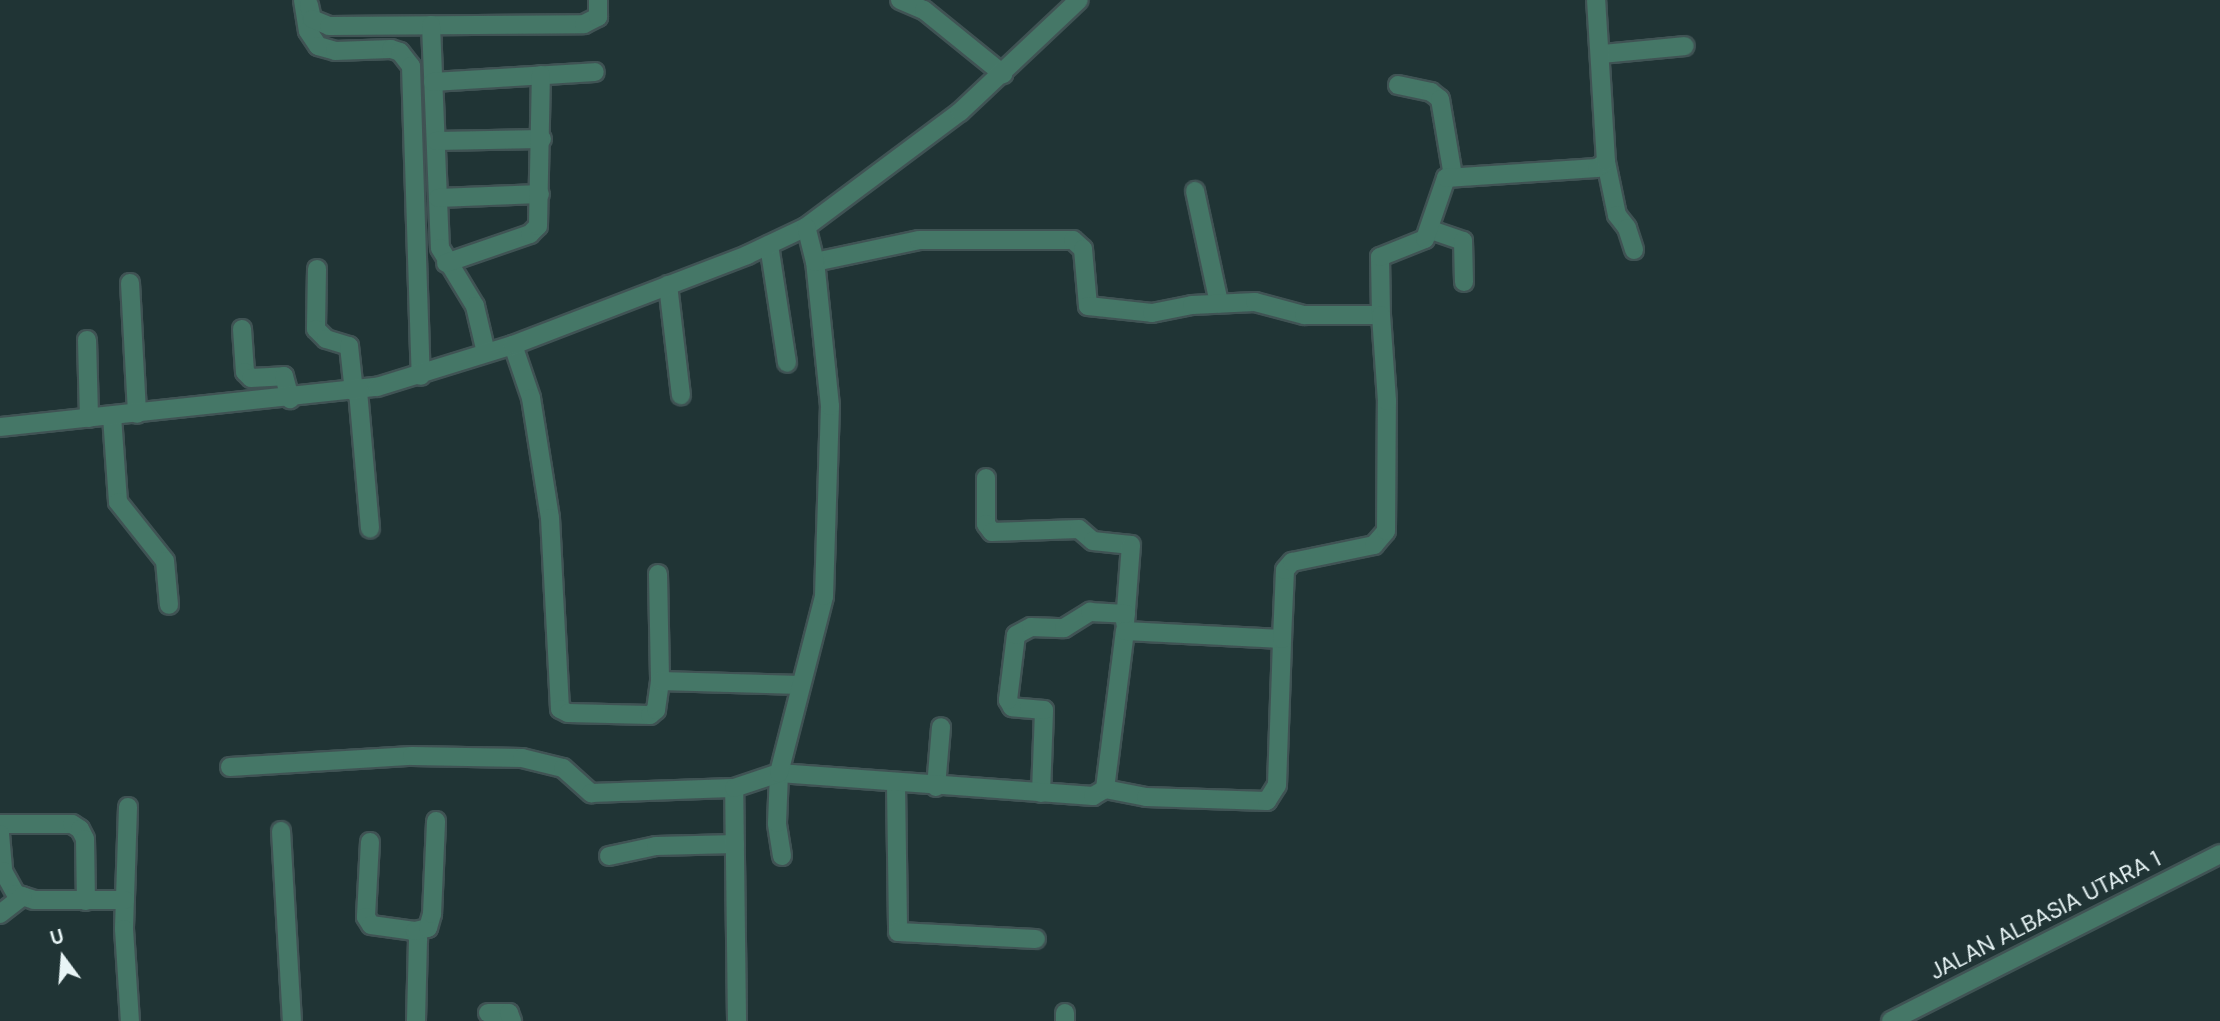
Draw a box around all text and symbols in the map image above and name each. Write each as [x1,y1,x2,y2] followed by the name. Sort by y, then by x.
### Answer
[1925,845,2165,985] street label: JALAN ALBASIA UTARA 1
[28,923,98,993] north arrow
[47,924,67,951] text: U

